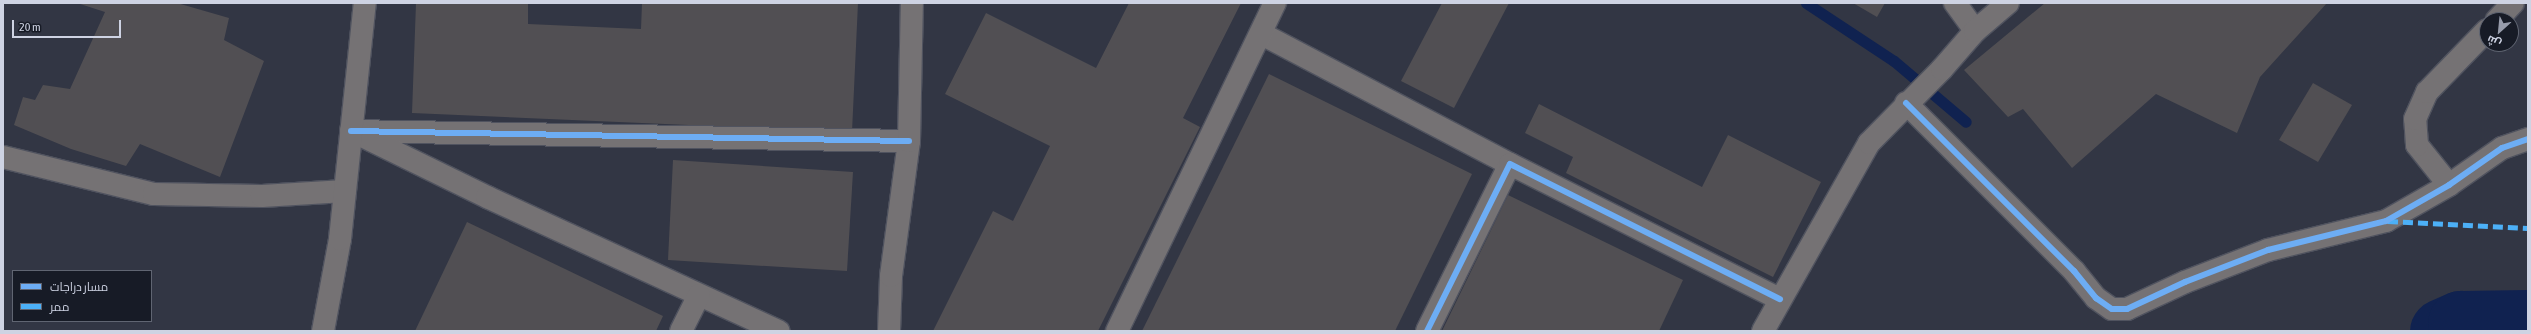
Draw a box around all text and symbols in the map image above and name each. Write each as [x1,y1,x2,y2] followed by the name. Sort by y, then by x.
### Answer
[14,12,123,38] scale bar
[2479,12,2519,52] north arrow
[19,20,41,34] text: 20 m
[2485,33,2503,50] text: ش
[12,270,152,322] legend
[50,280,108,294] text: مسار دراجات
[50,300,69,314] text: ممر

